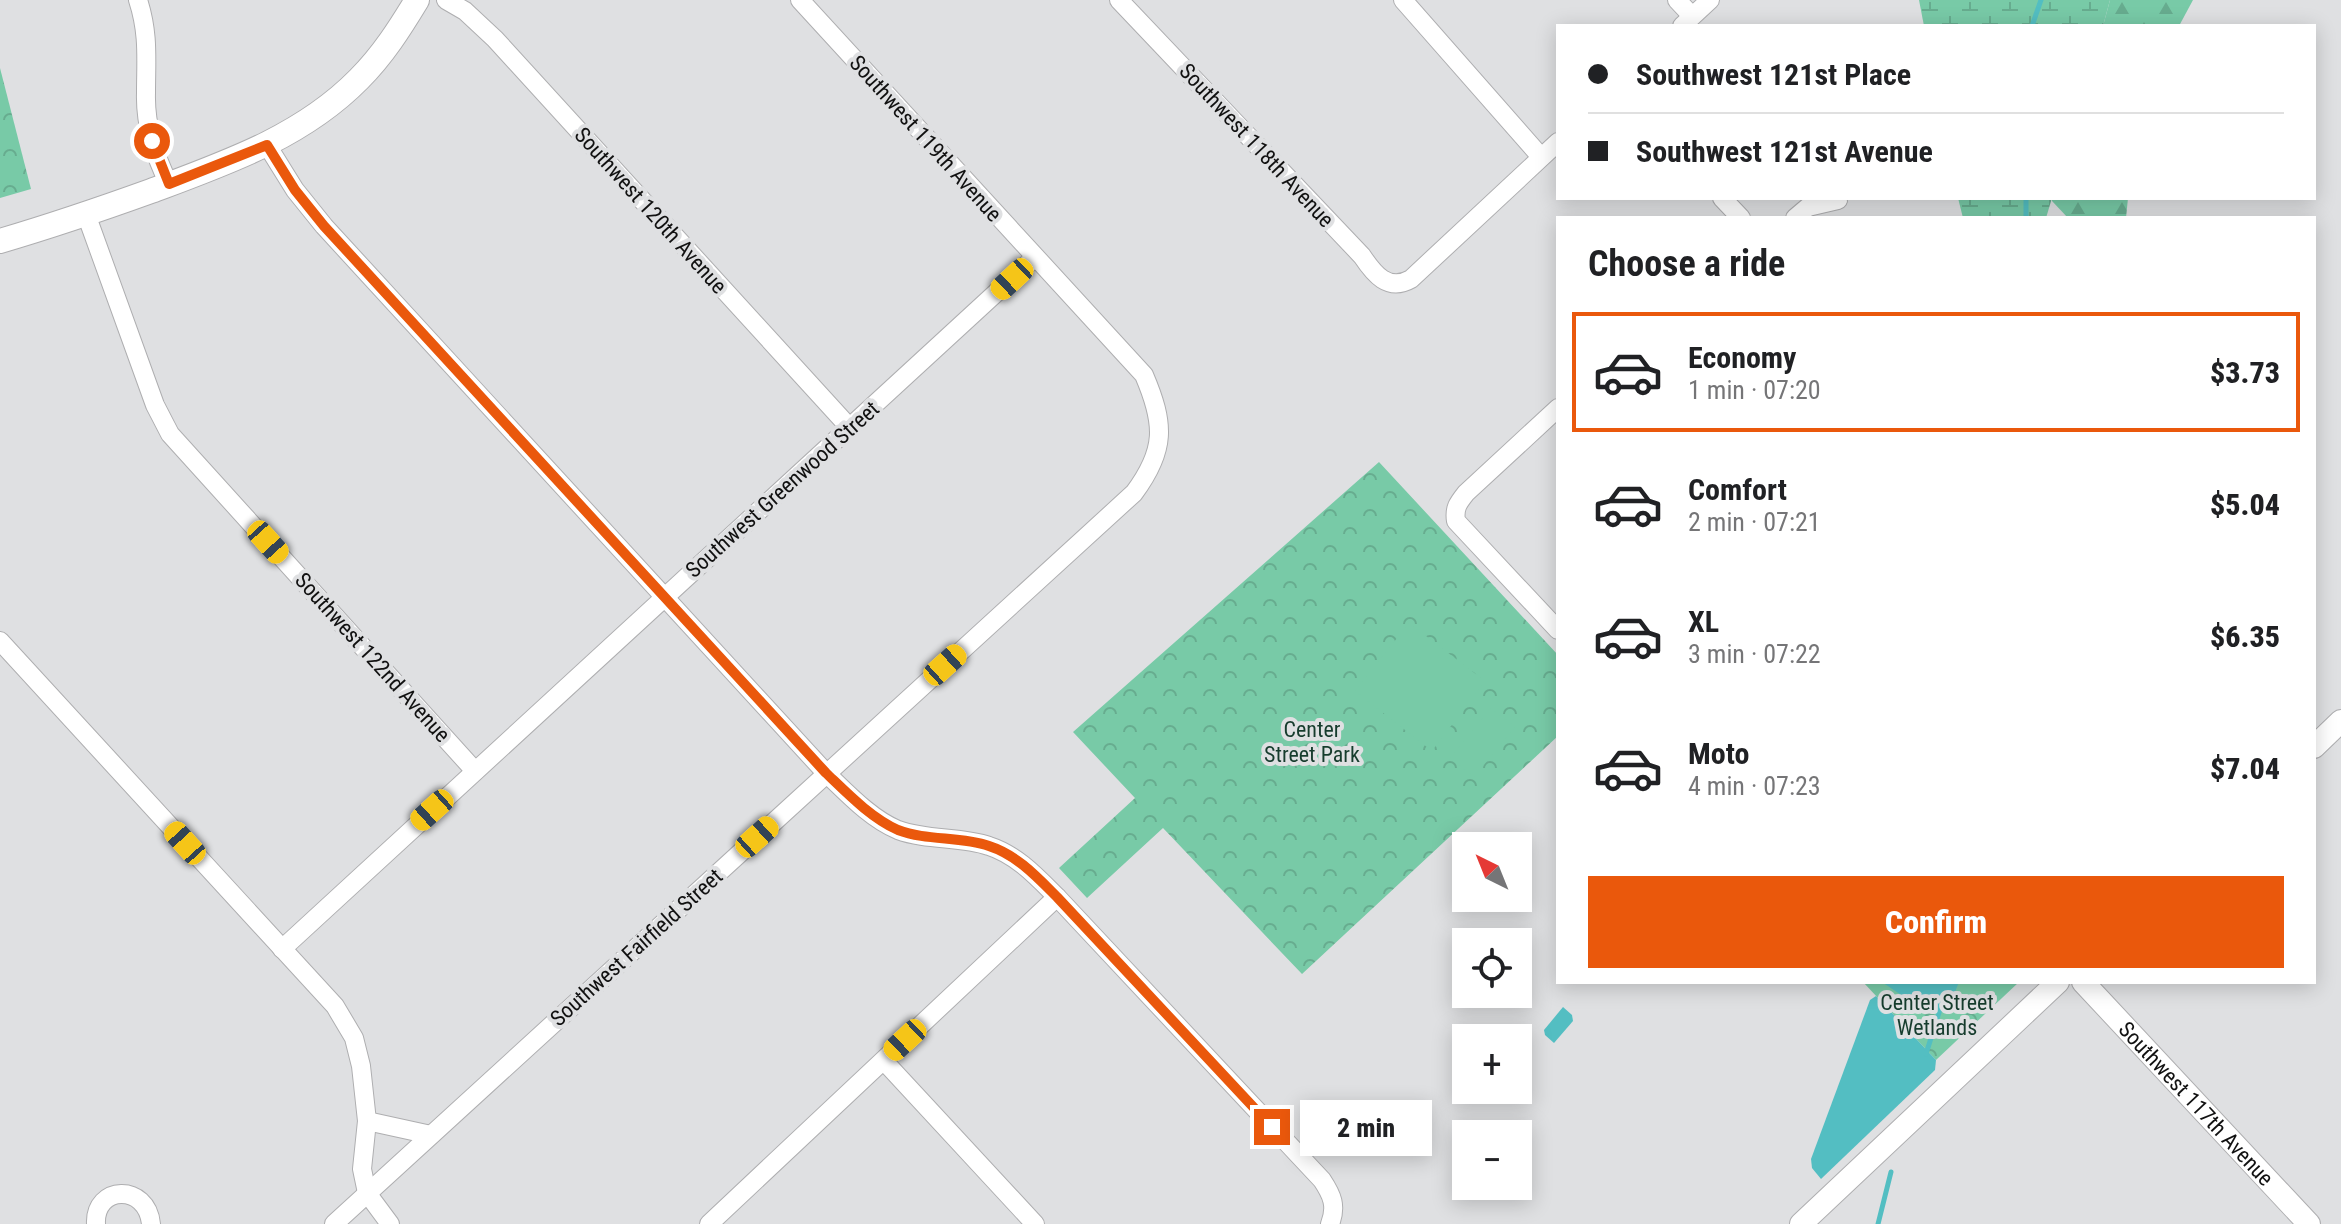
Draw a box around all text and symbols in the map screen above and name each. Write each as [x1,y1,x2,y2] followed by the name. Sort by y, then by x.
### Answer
[845,50,1007,226] street label: Southwest 119th Avenue
[1636,57,1911,92] text: Southwest 121st Place
[1174,58,1339,232] street label: Southwest 118th Avenue
[570,122,732,298] street label: Southwest 120th Avenue
[134,123,170,159] route start
[1636,134,1933,169] text: Southwest 121st Avenue
[1588,243,1785,285] text: Choose a ride
[986,254,1038,304] car
[1592,336,1664,408] icon: car
[1688,340,1796,375] text: Economy
[2210,355,2280,390] text: $3.73
[1688,375,1821,405] text: 1 min · 07:20
[681,396,884,583] street label: Southwest Greenwood Street
[1592,468,1664,540] icon: car
[1688,472,1787,507] text: Comfort
[2210,487,2280,522] text: $5.04
[1688,507,1821,537] text: 2 min · 07:21
[243,516,293,568] car
[290,568,455,747] street label: Southwest 122nd Avenue
[1592,600,1664,672] icon: car
[1688,604,1719,639] text: XL
[2210,619,2280,654] text: $6.35
[1688,639,1821,669] text: 3 min · 07:22
[919,640,971,690] car
[1264,717,1360,767] park label: Center Street Park
[1592,732,1664,804] icon: car
[1688,736,1749,771] text: Moto
[2210,751,2280,786] text: $7.04
[1688,771,1821,801] text: 4 min · 07:23
[406,785,458,835] car
[731,812,783,862] car
[160,817,210,869] car
[1452,832,1532,912] north arrow
[1452,832,1532,1200] map controls
[545,864,727,1031] street label: Southwest Fairfield Street
[1588,876,2284,968] button: Confirm
[1452,928,1532,1008] button: locate
[1880,990,1994,1040] park label: Center Street Wetlands
[879,1015,931,1065] car
[2114,1017,2278,1191] street label: Southwest 117th Avenue
[1452,1024,1532,1104] button: +
[1300,1099,1432,1155] callout: 2 min
[1254,1109,1290,1145] route end
[1337,1113,1395,1143] text: 2 min
[1452,1120,1532,1200] button: −

